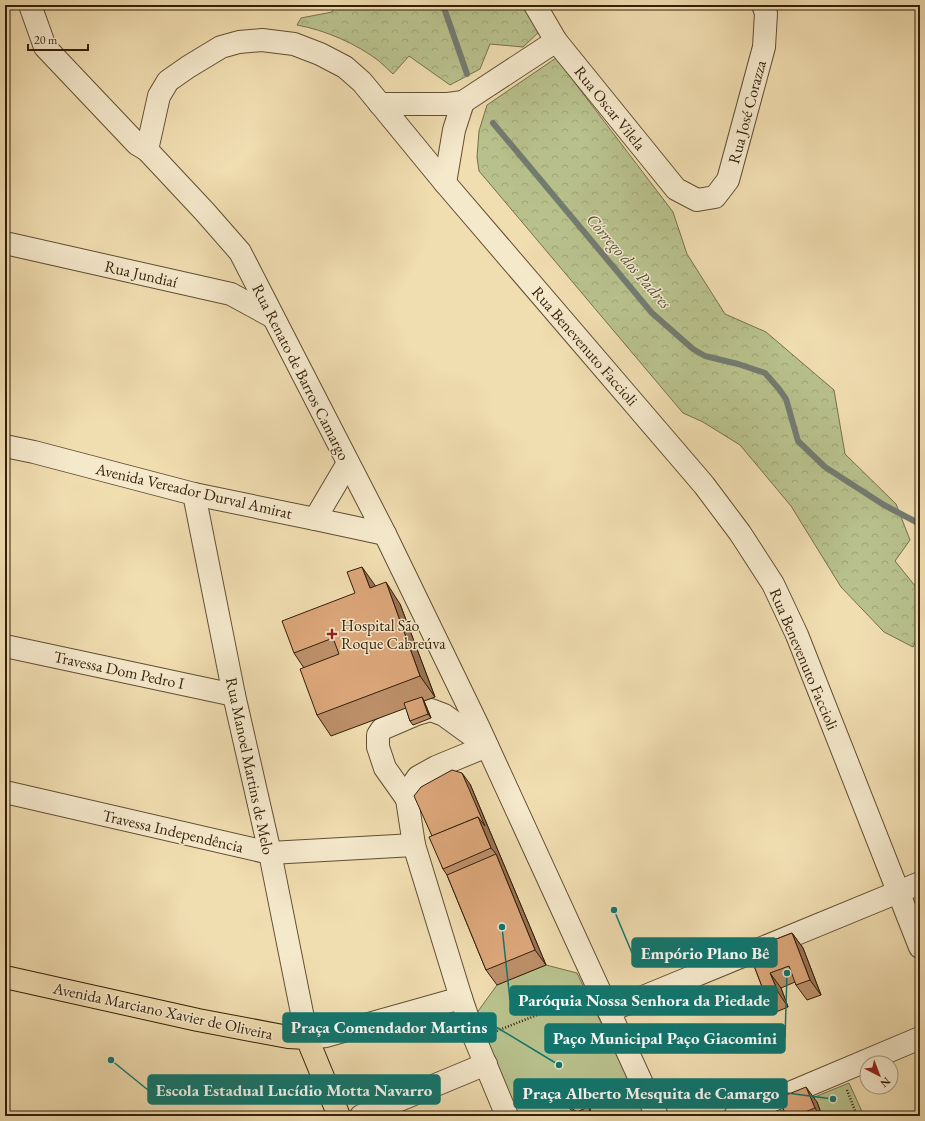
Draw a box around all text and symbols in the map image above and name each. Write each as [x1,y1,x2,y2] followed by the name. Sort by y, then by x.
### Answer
[28,26,88,52] scale bar
[34,32,58,48] text: 20 m
[723,57,771,166] street label: Rua José Corazza
[570,62,651,155] street label: Rua Oscar Vilela
[582,209,677,313] water label: Córrego dos Padres
[103,255,180,293] street label: Rua Jundiaí
[247,280,355,464] street label: Rua Renato de Barros Camargo
[527,282,643,410] street label: Rua Benevenuto Faccioli
[93,458,294,524] street label: Avenida Vereador Durval Amirat
[765,585,843,733] street label: Rua Benevenuto Faccioli
[341,615,446,654] place label: Hospital São Roque Cabreúva
[326,628,338,640] marker: Hospital São Roque Cabreúva
[52,646,187,694] street label: Travessa Dom Pedro I
[221,675,279,857] street label: Rua Manoel Martins de Melo
[100,805,246,858] street label: Travessa Independência
[632,938,777,967] callout: Empório Plano Bê
[641,942,769,964] text: Empório Plano Bê
[50,977,275,1045] street label: Avenida Marciano Xavier de Oliveira
[510,986,777,1015] callout: Paróquia Nossa Senhora da Piedade
[518,989,770,1011] text: Paróquia Nossa Senhora da Piedade
[283,1013,496,1042] callout: Praça Comendador Martins
[291,1016,487,1038] text: Praça Comendador Martins
[545,1024,785,1053] callout: Paço Municipal Paço Giacomini
[553,1027,777,1049] text: Paço Municipal Paço Giacomini
[859,1055,899,1095] north arrow
[878,1074,894,1091] text: N
[148,1075,440,1104] callout: Escola Estadual Lucídio Motta Navarro
[156,1079,433,1101] text: Escola Estadual Lucídio Motta Navarro
[514,1079,787,1108] callout: Praça Alberto Mesquita de Camargo
[523,1082,780,1104] text: Praça Alberto Mesquita de Camargo

